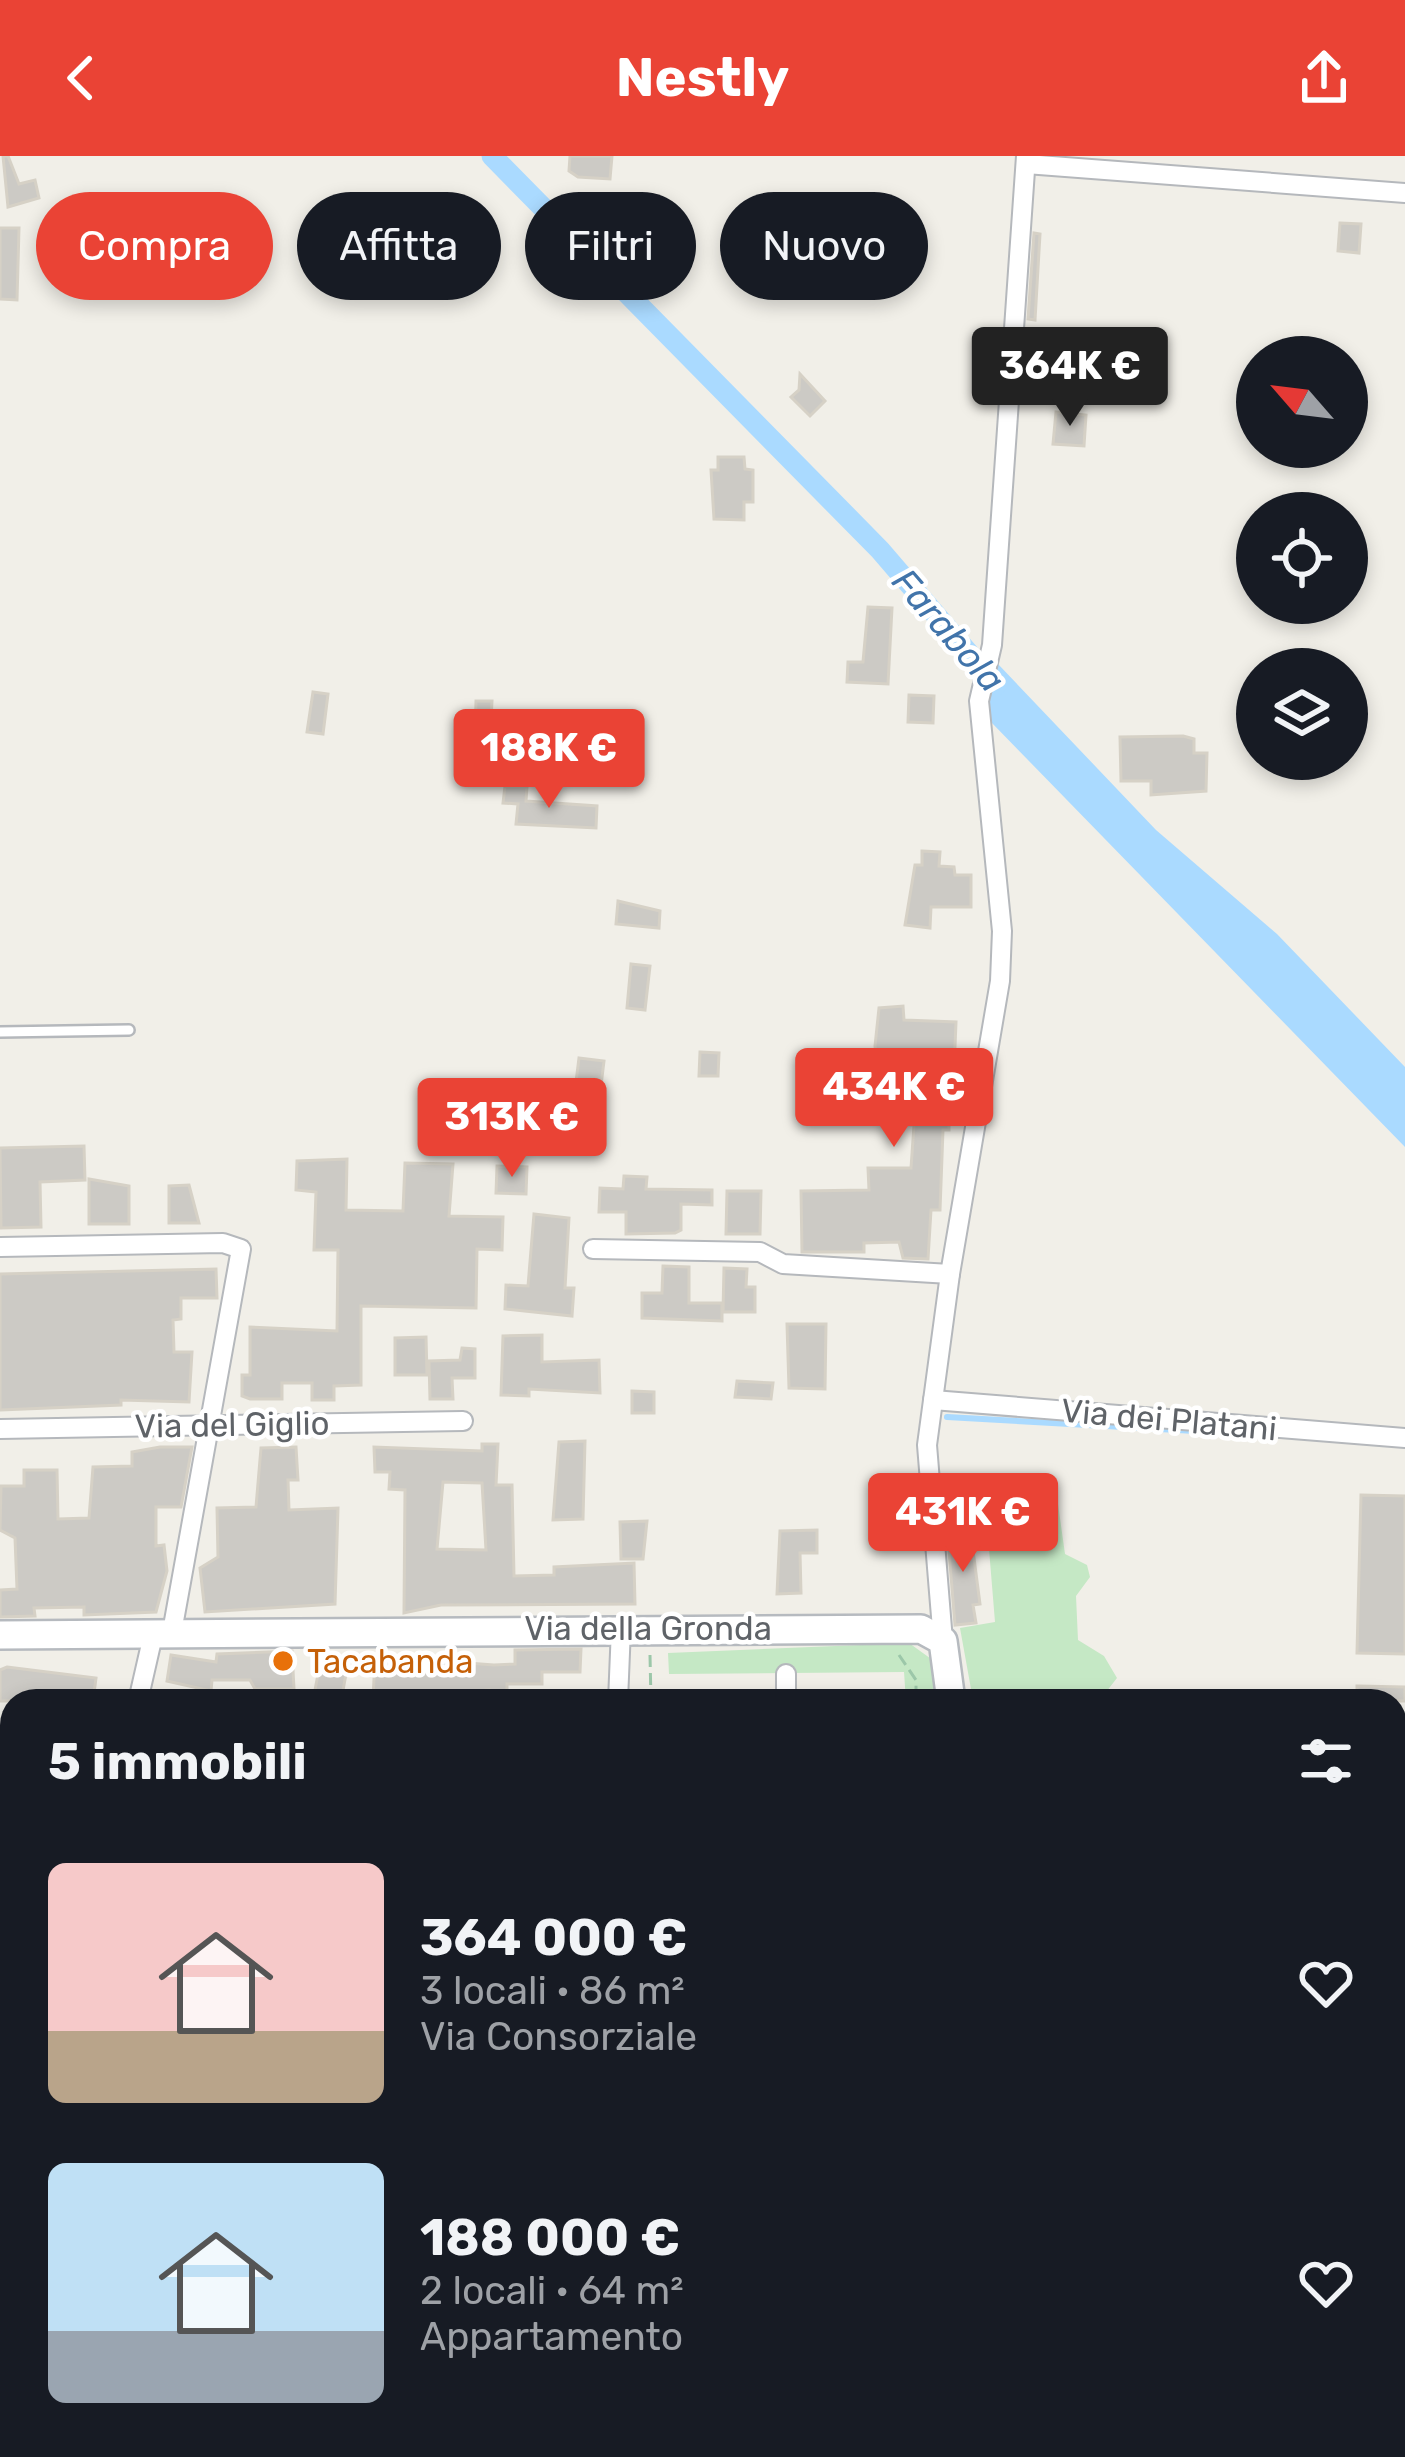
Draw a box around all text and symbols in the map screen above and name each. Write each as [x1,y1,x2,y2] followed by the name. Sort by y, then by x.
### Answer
[48,45,114,111] icon: back
[1291,45,1357,111] icon: share
[616,46,789,110] text: Nestly
[36,192,273,300] chip: Compra
[297,192,501,300] chip: Affitta
[525,192,696,300] chip: Filtri
[720,192,928,300] chip: Nuovo
[972,327,1168,429] pin: 364K €
[1236,336,1368,468] north arrow
[1236,336,1368,780] map controls
[999,343,1141,389] text: 364K €
[1236,492,1368,624] button: locate
[884,560,1014,701] water label: Farabola
[1236,648,1368,780] button: layers
[451,709,647,811] pin: 188K €
[481,725,617,771] text: 188K €
[796,1048,992,1150] pin: 434K €
[822,1064,966,1110] text: 434K €
[414,1078,610,1180] pin: 313K €
[445,1094,579,1140] text: 313K €
[1059,1391,1278,1448] street label: Via dei Platani
[134,1403,330,1446] street label: Via del Giglio
[865,1473,1061,1575] pin: 431K €
[895,1489,1031,1535] text: 431K €
[524,1609,772,1648] street label: Via della Gronda
[307,1642,473,1681] place label: Tacabanda
[270,1648,296,1674] marker: Tacabanda
[1293,1728,1359,1794] icon: filters
[48,1731,307,1792] text: 5 immobili
[420,1907,687,1968] text: 364 000 €
[144,1911,288,2055] icon: home
[1293,1950,1359,2016] icon: heart
[420,1968,685,2014] text: 3 locali · 86 m²
[420,2014,697,2060] text: Via Consorziale
[420,2207,680,2268] text: 188 000 €
[144,2211,288,2355] icon: home
[1293,2250,1359,2316] icon: heart
[420,2268,684,2314] text: 2 locali · 64 m²
[420,2314,683,2360] text: Appartamento

